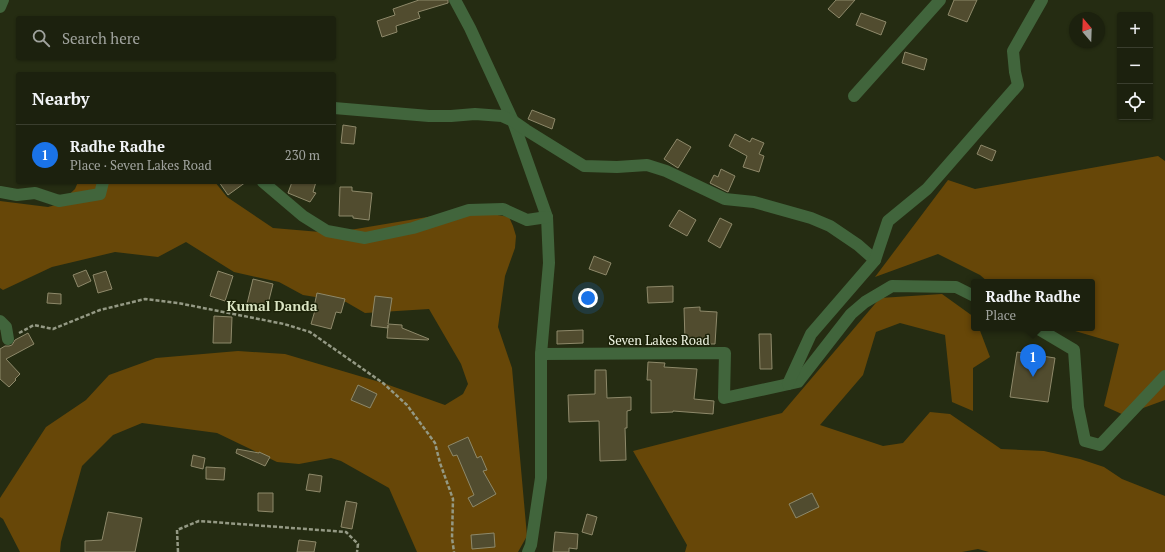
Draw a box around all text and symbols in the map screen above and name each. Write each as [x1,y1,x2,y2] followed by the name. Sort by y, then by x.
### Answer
[1069,12,1105,48] north arrow
[1117,12,1153,120] map controls
[1117,12,1153,48] button: +
[16,16,336,60] search box
[30,27,52,49] icon: search
[62,28,140,48] text: Search here
[1117,48,1153,84] button: −
[1117,84,1153,120] button: locate
[32,87,90,110] text: Nearby
[70,136,165,156] text: Radhe Radhe
[41,146,49,164] text: 1
[285,146,320,164] text: 230 m
[70,156,212,174] text: Place · Seven Lakes Road
[971,279,1095,331] popup
[986,286,1080,306] text: Radhe Radhe
[578,288,598,308] your location
[226,296,318,315] district label: Kumal Danda
[986,306,1016,324] text: Place
[608,331,710,349] street label: Seven Lakes Road
[1020,344,1046,377] pin: 1

